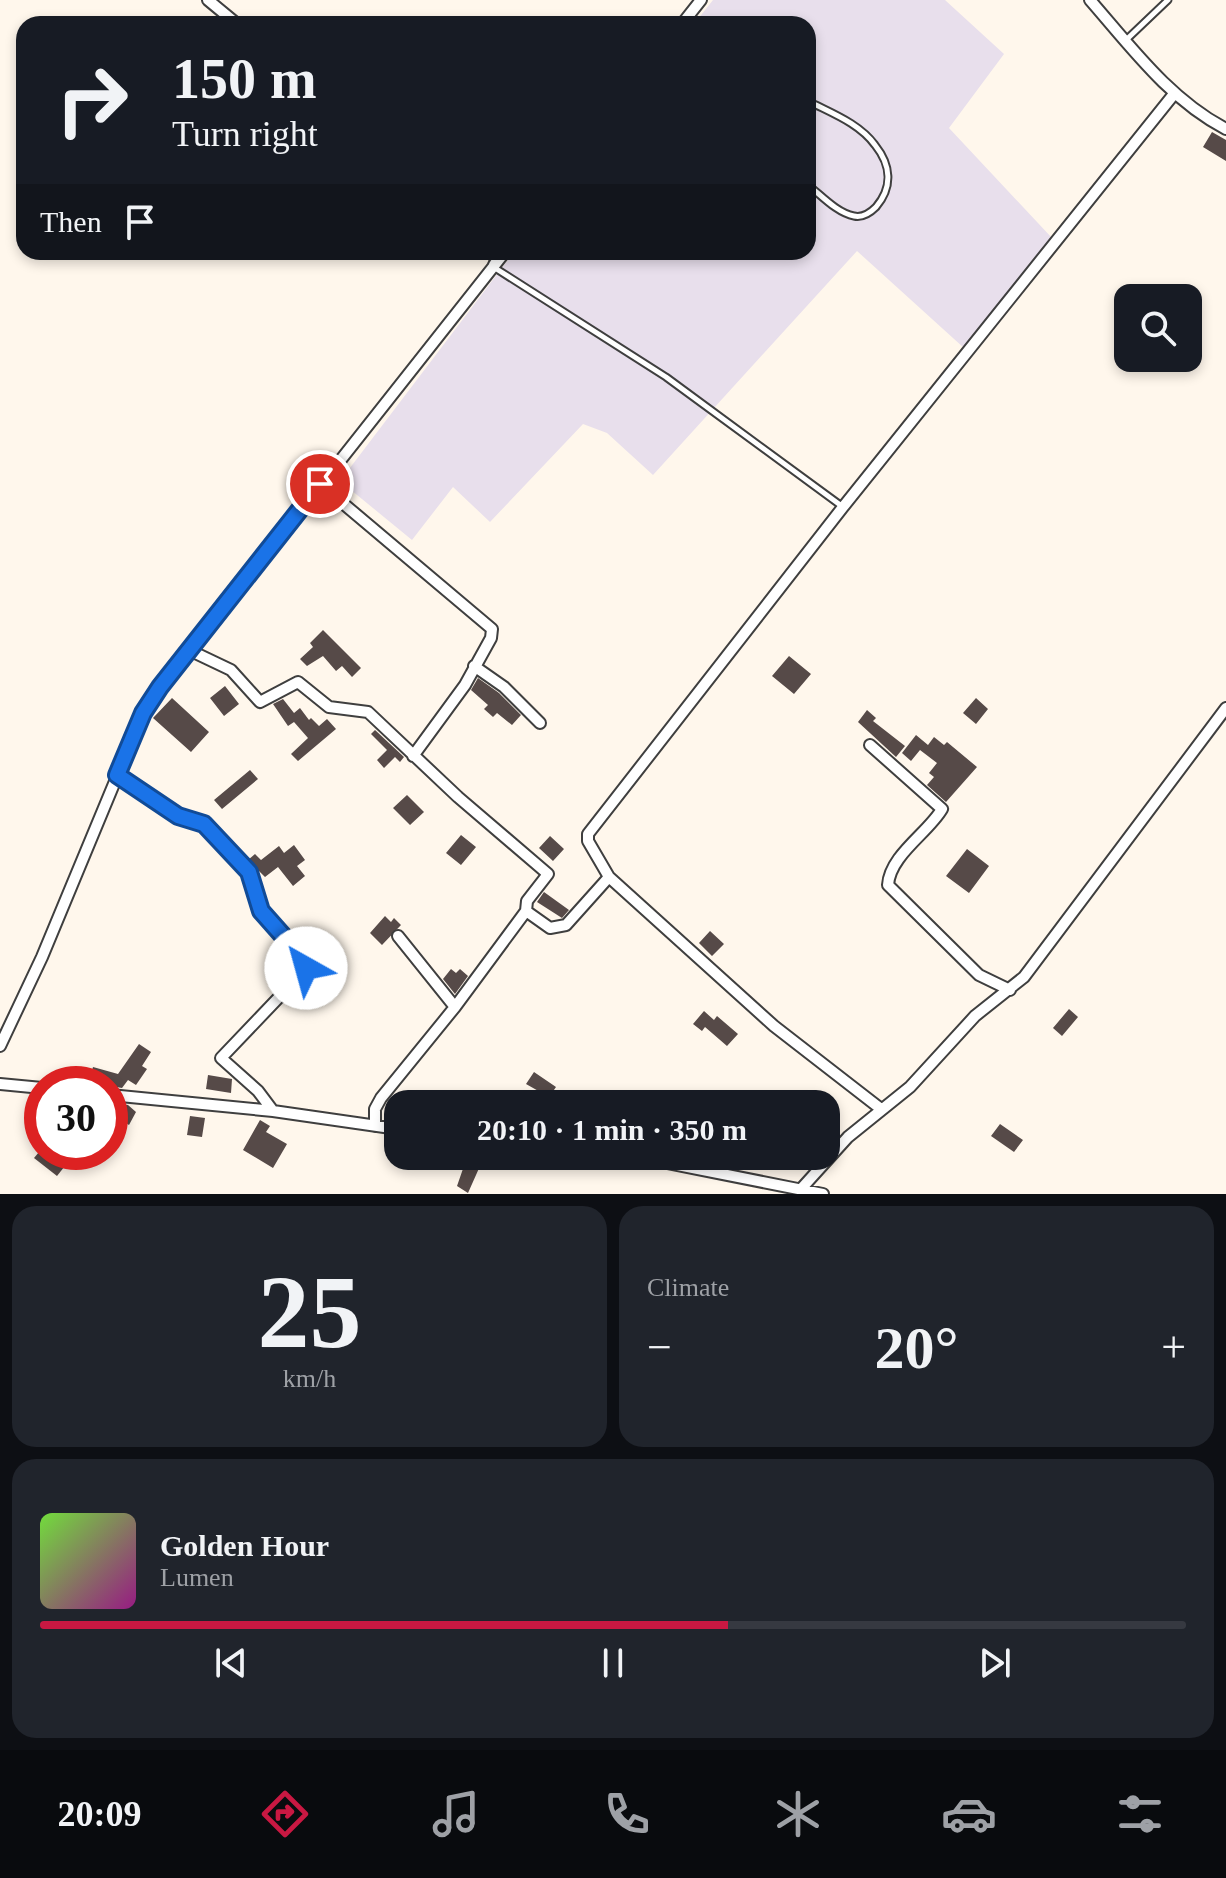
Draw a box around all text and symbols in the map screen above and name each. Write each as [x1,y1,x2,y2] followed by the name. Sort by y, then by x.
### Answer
[40,48,144,152] icon: right
[172,48,317,110] text: 150 m
[172,114,318,154] text: Turn right
[118,200,162,244] icon: arrive
[40,205,102,238] text: Then
[1114,284,1202,372] map controls
[1114,284,1202,372] button: search
[286,450,354,518] pin
[298,462,342,506] icon: arrive
[264,926,348,1010] position arrow
[24,1066,128,1170] speed limit sign: 30
[477,1113,747,1146] text: 20:10 · 1 min · 350 m
[258,1254,362,1369] text: 25
[647,1273,729,1302] text: Climate
[875,1315,959,1381] text: 20°
[647,1323,672,1372] text: −
[1161,1323,1186,1372] text: +
[283,1364,336,1393] text: km/h
[160,1529,329,1562] text: Golden Hour
[160,1563,234,1592] text: Lumen
[209,1641,253,1685] icon: previous
[591,1641,635,1685] icon: pause
[973,1641,1017,1685] icon: next
[257,1786,313,1842] icon: directions
[428,1786,484,1842] icon: music
[599,1786,655,1842] icon: phone
[770,1786,826,1842] icon: climate
[941,1786,997,1842] icon: car
[1112,1786,1168,1842] icon: filters
[58,1794,142,1834] text: 20:09

